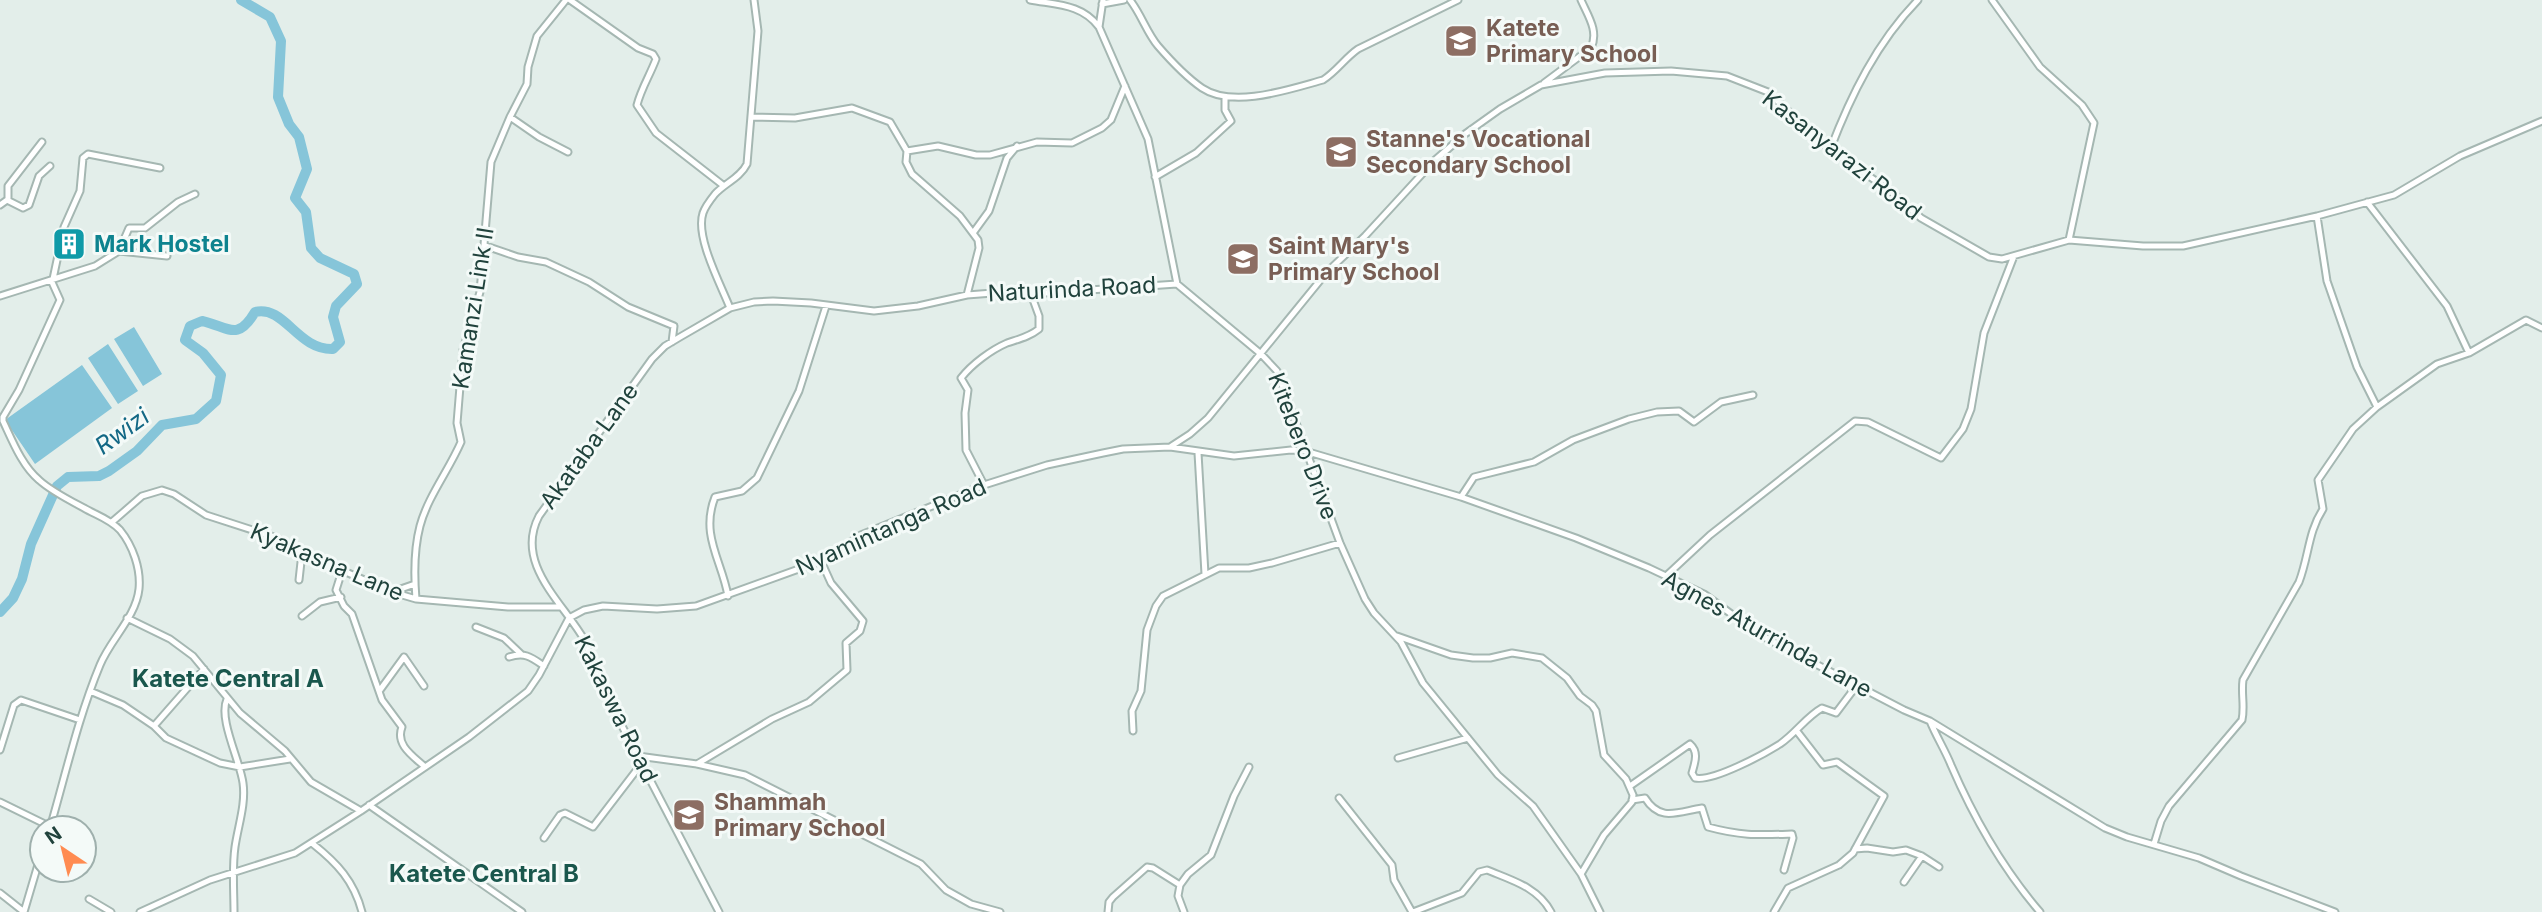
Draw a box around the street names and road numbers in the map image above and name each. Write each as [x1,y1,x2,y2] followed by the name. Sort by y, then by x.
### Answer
[1757,84,1927,226] street label: Kasanyarazi Road
[446,225,500,391] street label: Kamanzi Link II
[987,271,1157,307] street label: Naturinda Road
[1262,369,1344,523] street label: Kitebero Drive
[534,378,644,514] street label: Akataba Lane
[791,472,991,582] street label: Nyamintanga Road
[246,517,408,607] street label: Kyakasna Lane
[1657,565,1877,703] street label: Agnes Aturrinda Lane
[568,631,664,787] street label: Kakaswa Road

